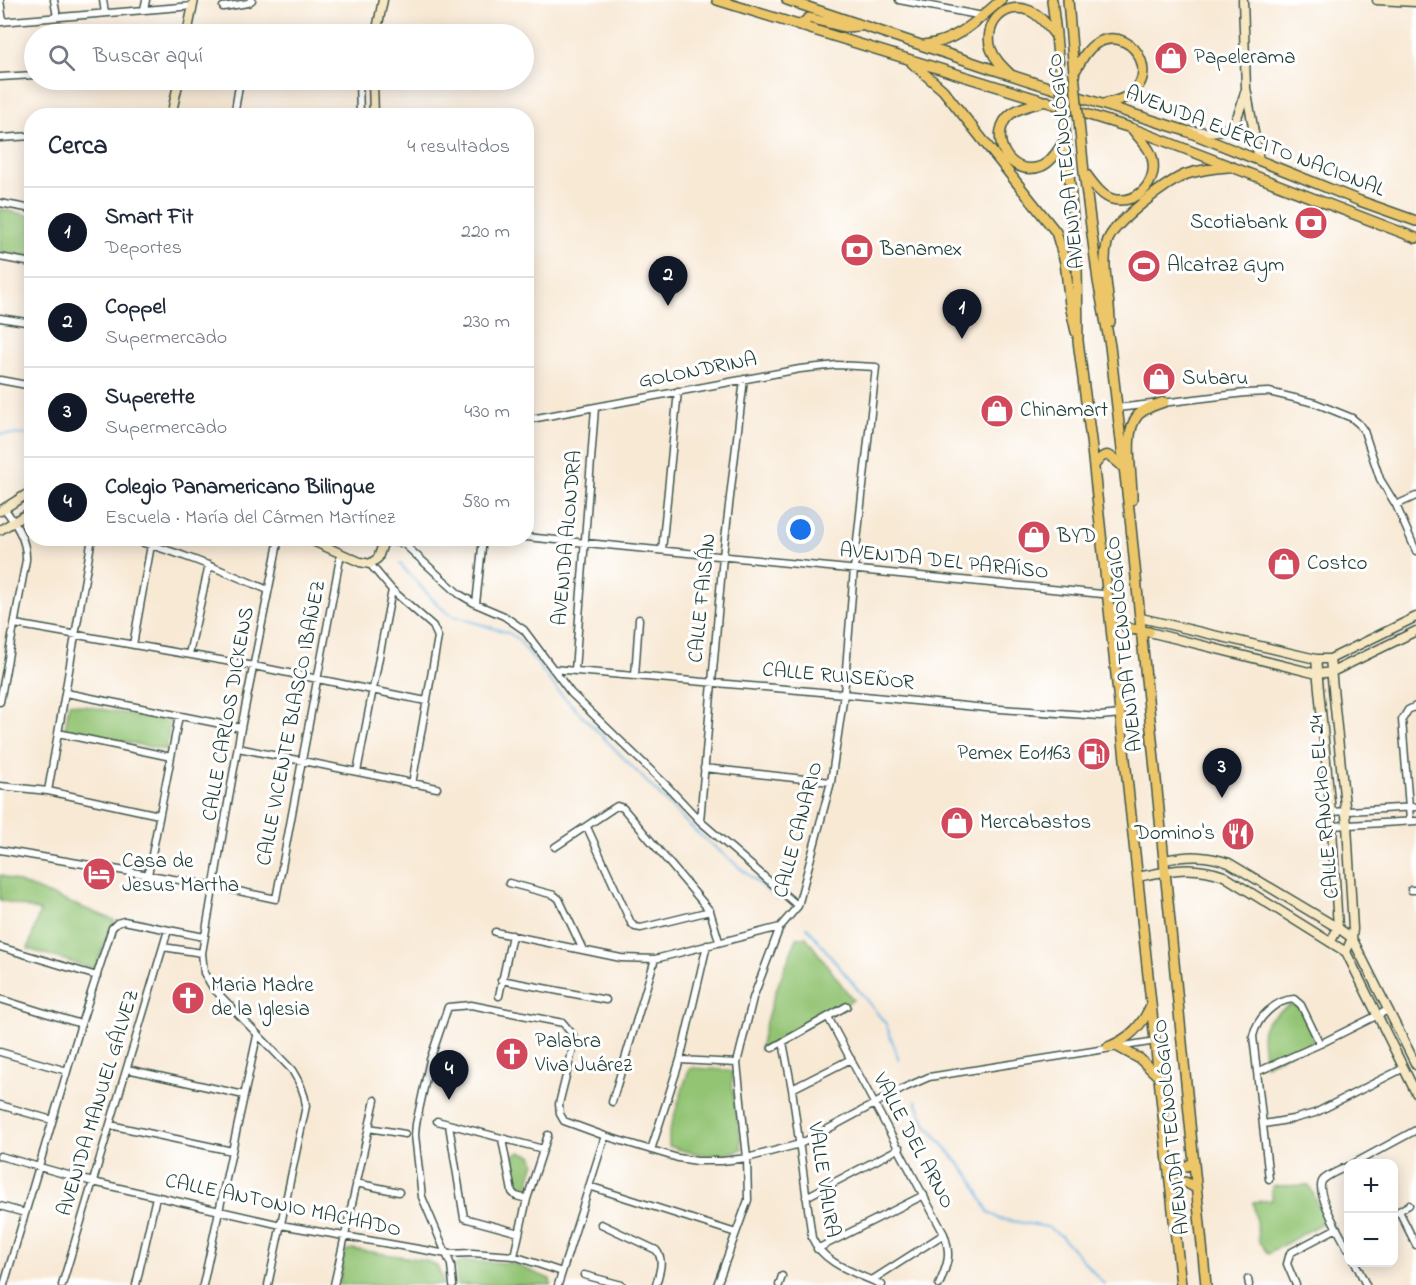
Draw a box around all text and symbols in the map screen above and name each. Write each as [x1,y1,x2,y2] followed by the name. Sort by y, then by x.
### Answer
[24,24,534,90] search box
[1153,40,1189,76] shop icon: Papelerama
[45,41,78,74] icon: search
[93,41,203,73] text: Buscar aquí
[1194,43,1296,73] place label: Papelerama
[1041,52,1093,270] street label: AVENIDA TECNOLÓGICO
[1121,79,1389,205] street label: AVENIDA EJÉRCITO NACIONAL
[48,128,108,166] text: Cerca
[407,133,510,162] text: 4 resultados
[105,202,193,234] text: Smart Fit
[1293,205,1329,241] bank icon: Scotiabank
[1190,208,1289,238] place label: Scotiabank
[64,218,71,247] text: 1
[461,218,510,247] text: 220 m
[839,232,875,268] bank icon: Banamex
[105,234,182,263] text: Deportes
[879,235,962,265] place label: Banamex
[1126,248,1162,284] sports icon: Alcatraz Gym
[1167,251,1284,283] place label: Alcatraz Gym
[648,256,688,306] pin: 2
[942,290,982,339] pin: 1
[105,292,166,324] text: Coppel
[63,308,72,337] text: 2
[463,308,510,337] text: 230 m
[105,324,227,353] text: Supermercado
[636,345,760,397] street label: GOLONDRINA
[1141,361,1177,397] shop icon: Subaru
[1182,364,1248,394] place label: Subaru
[105,382,195,414] text: Superette
[979,393,1015,429] shop icon: Chinamart
[1020,396,1108,426] place label: Chinamart
[63,398,72,427] text: 3
[464,398,510,427] text: 430 m
[105,414,227,443] text: Supermercado
[545,449,591,627] street label: AVENIDA ALONDRA
[105,472,375,504] text: Colegio Panamericano Bilingue
[63,488,72,517] text: 4
[462,488,510,517] text: 580 m
[105,504,395,533] text: Escuela · María del Cármen Martínez
[786,515,815,544] your location
[1016,519,1052,555] shop icon: BYD
[1056,522,1096,552] place label: BYD
[680,532,725,664] street label: CALLE FAISÁN
[1099,535,1151,753] street label: AVENIDA TECNOLÓGICO
[838,536,1050,588] street label: AVENIDA DEL PARAÍSO
[1266,546,1302,582] shop icon: Costco
[1307,549,1368,579] place label: Costco
[250,578,334,868] street label: CALLE VICENTE BLASCO IBAÑEZ
[195,605,263,823] street label: CALLE CARLOS DICKENS
[761,655,916,699] street label: CALLE RUISEÑOR
[1302,714,1348,900] street label: CALLE RANCHO EL 24
[1076,736,1112,772] fuel station icon: Pemex E01163
[957,739,1071,769] place label: Pemex E01163
[1202,748,1242,798] pin: 3
[766,759,832,901] street label: CALLE CANARIO
[939,805,975,841] shop icon: Mercabastos
[980,808,1091,838] place label: Mercabastos
[1220,816,1256,852] restaurant icon: Domino's
[1133,819,1215,849] place label: Domino's
[122,847,239,901] place label: Casa de Jesus Martha
[81,856,117,892] hotel icon: Casa de Jesus Martha
[211,971,314,1027] place label: Maria Madre de la Iglesia
[170,980,206,1016] church icon: Maria Madre de la Iglesia
[49,986,148,1220] street label: AVENIDA MANUEL GÁLVEZ
[1146,1018,1198,1236] street label: AVENIDA TECNOLÓGICO
[534,1027,632,1081] place label: Palabra Viva Juárez
[494,1036,530,1072] church icon: Palabra Viva Juárez
[430,1050,468,1100] pin: 4
[864,1067,961,1214] street label: VALLE DEL ARNO
[799,1119,847,1240] street label: VALLE VALIRA
[1344,1159,1398,1267] map controls
[1344,1159,1398,1213] button: +
[162,1166,404,1246] street label: CALLE ANTONIO MACHADO
[1344,1213,1398,1267] button: −

